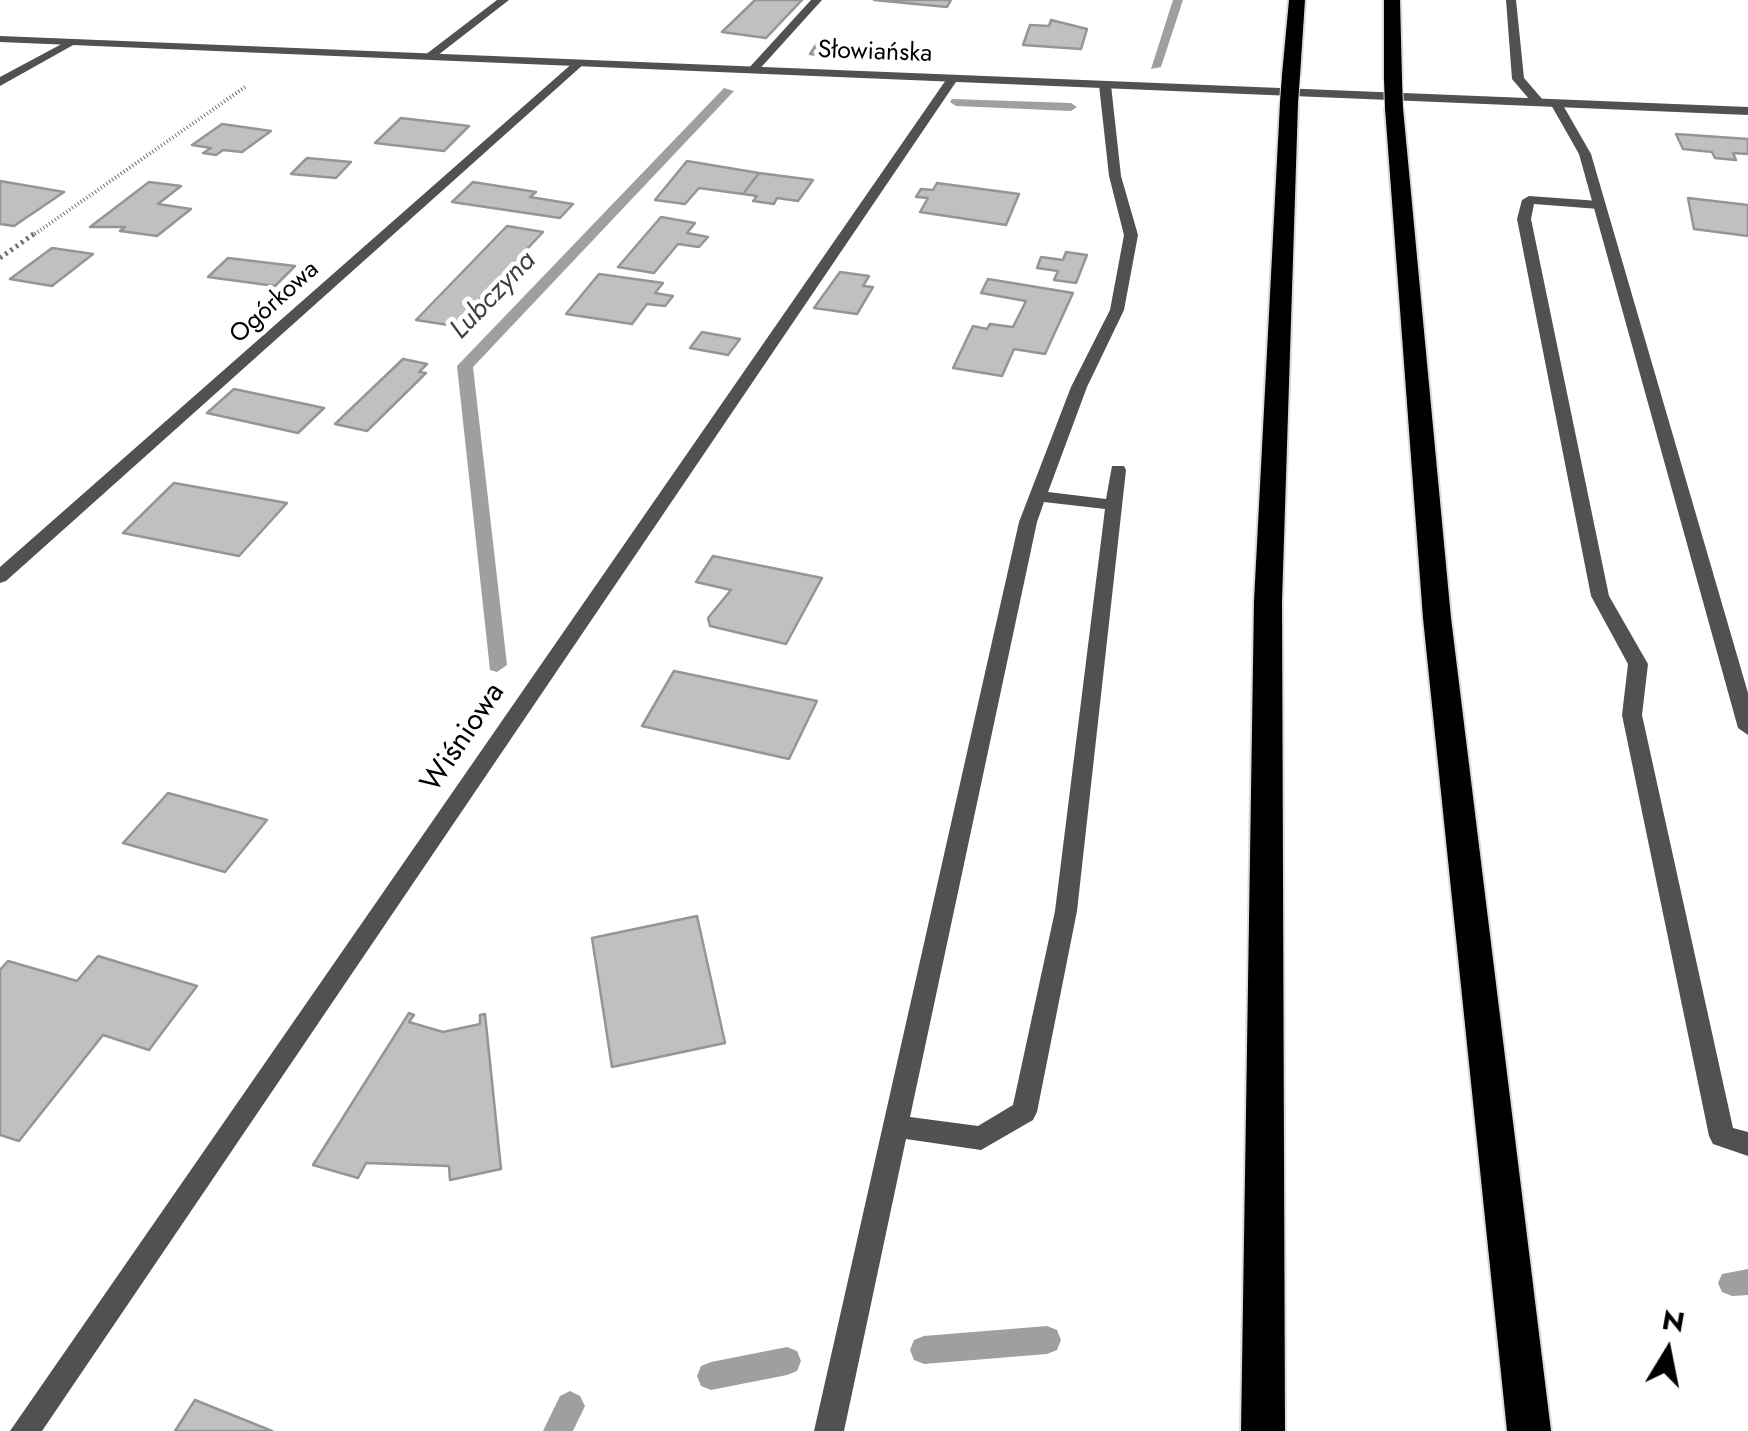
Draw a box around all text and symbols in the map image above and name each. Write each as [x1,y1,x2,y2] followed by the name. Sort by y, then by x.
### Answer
[817,36,933,70] street label: Słowiańska
[444,245,544,347] water label: Lubczyna
[224,255,326,351] street label: Ogórkowa
[414,677,514,799] street label: Wiśniowa
[1659,1299,1688,1343] text: N
[1618,1301,1718,1401] north arrow

